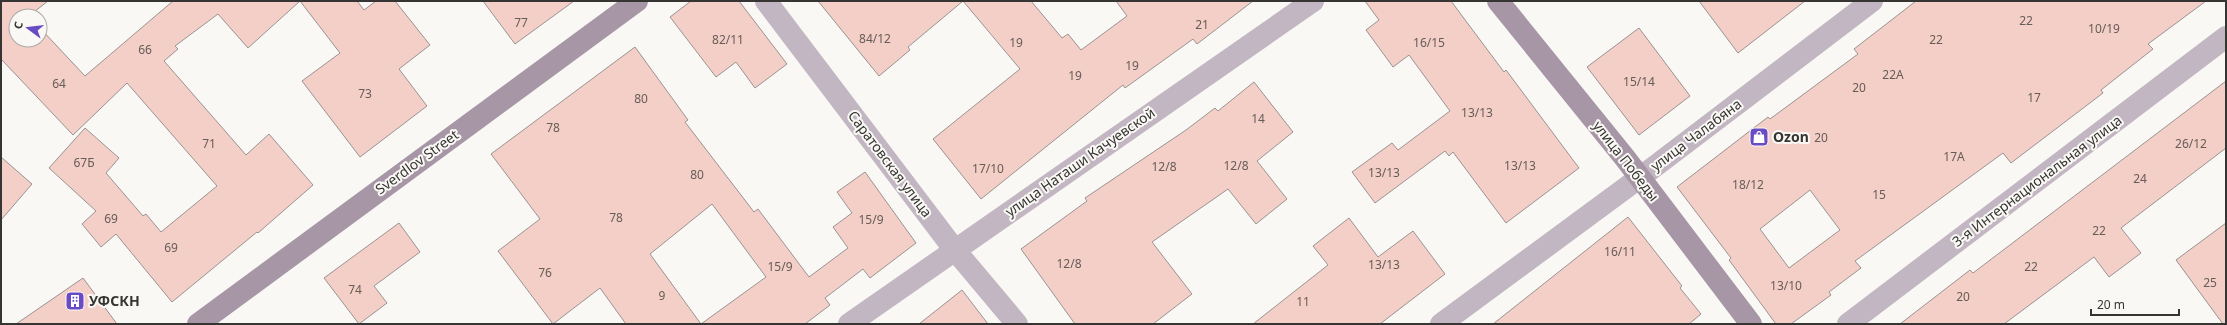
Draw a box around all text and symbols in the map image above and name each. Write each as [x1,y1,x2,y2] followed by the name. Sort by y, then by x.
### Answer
[8,8,48,48] north arrow
[2019,12,2033,29] house number: 22
[514,14,528,31] house number: 77
[1195,16,1209,33] house number: 21
[10,20,26,31] text: С
[2088,20,2120,37] house number: 10/19
[859,30,891,47] house number: 84/12
[712,31,744,48] house number: 82/11
[1929,31,1943,48] house number: 22
[1009,34,1023,51] house number: 19
[1413,34,1445,51] house number: 16/15
[138,41,152,58] house number: 66
[1125,57,1139,74] house number: 19
[1882,66,1904,83] house number: 22А
[1068,67,1082,84] house number: 19
[1623,73,1655,90] house number: 15/14
[52,75,66,92] house number: 64
[1852,79,1866,96] house number: 20
[358,85,372,102] house number: 73
[2027,89,2041,106] house number: 17
[634,90,648,107] house number: 80
[1646,94,1745,175] street label: улица Чалабяна
[1001,103,1158,221] street label: улица Наташи Качуевской
[1461,104,1493,121] house number: 13/13
[844,107,937,221] street label: Саратовская улица
[1251,110,1265,127] house number: 14
[1948,110,2125,251] street label: 3-я Интернациональная улица
[1589,117,1664,205] street label: улица Победы
[546,119,560,136] house number: 78
[371,125,462,198] street label: Sverdlov Street
[1748,126,1770,148] shop icon: Ozon
[1773,127,1809,146] place label: Ozon
[1814,129,1828,146] house number: 20
[202,135,216,152] house number: 71
[2175,135,2207,152] house number: 26/12
[1943,148,1965,165] house number: 17А
[73,154,95,171] house number: 67Б
[1223,157,1249,174] house number: 12/8
[1504,157,1536,174] house number: 13/13
[1151,158,1177,175] house number: 12/8
[972,160,1004,177] house number: 17/10
[1368,164,1400,181] house number: 13/13
[690,166,704,183] house number: 80
[2133,170,2147,187] house number: 24
[1732,176,1764,193] house number: 18/12
[1872,186,1886,203] house number: 15
[609,209,623,226] house number: 78
[104,210,118,227] house number: 69
[858,211,884,228] house number: 15/9
[2092,222,2106,239] house number: 22
[164,239,178,256] house number: 69
[1604,243,1636,260] house number: 16/11
[1056,255,1082,272] house number: 12/8
[1368,256,1400,273] house number: 13/13
[767,258,793,275] house number: 15/9
[2024,258,2038,275] house number: 22
[538,264,552,281] house number: 76
[2203,274,2217,291] house number: 25
[1770,277,1802,294] house number: 13/10
[348,281,362,298] house number: 74
[659,287,666,304] house number: 9
[1956,288,1970,305] house number: 20
[64,290,86,312] building icon: УФСКН
[89,291,140,310] place label: УФСКН
[2091,291,2179,317] scale bar
[1296,293,1310,310] house number: 11
[2097,296,2125,313] text: 20 m

